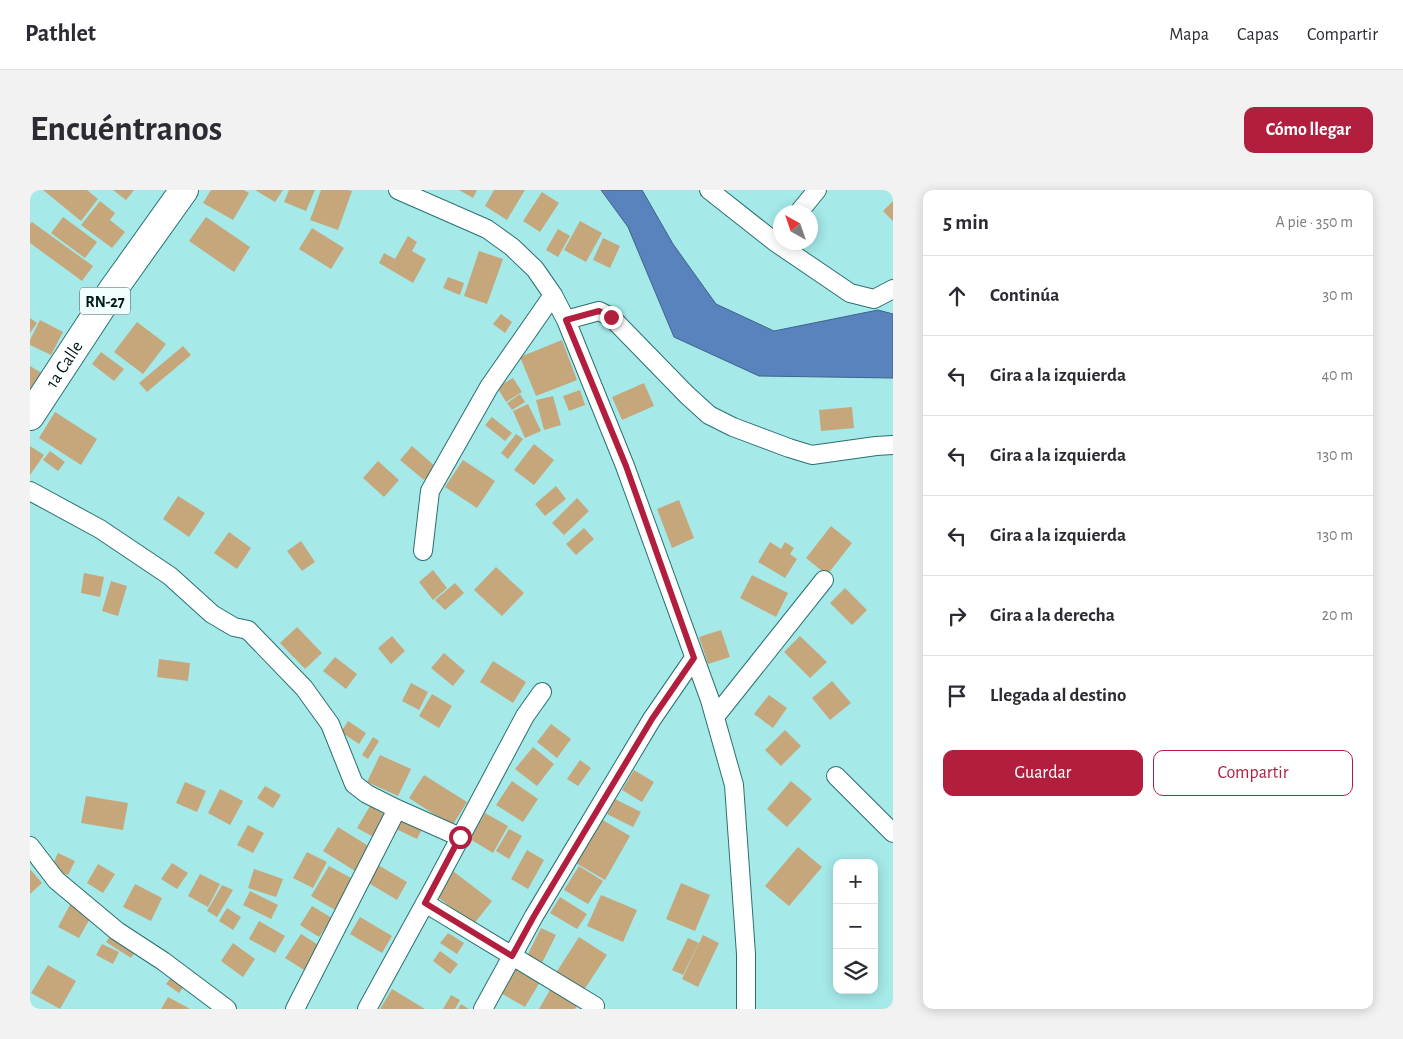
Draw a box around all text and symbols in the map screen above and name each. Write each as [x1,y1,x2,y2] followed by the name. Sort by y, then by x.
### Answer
[25,22,96,46] text: Pathlet
[1169,26,1209,44] text: Mapa
[1237,26,1279,44] text: Capas
[1307,26,1378,44] text: Compartir
[1244,107,1373,153] button: Cómo llegar
[30,112,222,147] text: Encuéntranos
[773,205,818,250] north arrow
[943,212,989,233] text: 5 min
[1276,214,1353,230] text: A pie · 350 m
[943,282,971,310] icon: ahead
[990,286,1059,305] text: Continúa
[1323,287,1353,303] text: 30 m
[80,288,130,314] road number: RN-27
[600,306,623,329] route end
[43,338,87,392] street label: 1a Calle
[943,362,971,390] icon: left
[990,366,1126,385] text: Gira a la izquierda
[1321,367,1353,383] text: 40 m
[943,442,971,470] icon: left
[990,446,1126,465] text: Gira a la izquierda
[1317,447,1353,463] text: 130 m
[943,522,971,550] icon: left
[990,526,1126,545] text: Gira a la izquierda
[1317,527,1353,543] text: 130 m
[943,602,971,630] icon: right
[990,606,1115,625] text: Gira a la derecha
[1322,607,1353,623] text: 20 m
[943,682,971,710] icon: arrive
[990,686,1127,705] text: Llegada al destino
[943,750,1143,796] button: Guardar
[1153,750,1353,796] button: Compartir
[449,826,472,849] route start
[833,859,878,994] map controls
[833,859,878,904] button: +
[833,904,878,949] button: −
[833,949,878,994] button: layers

